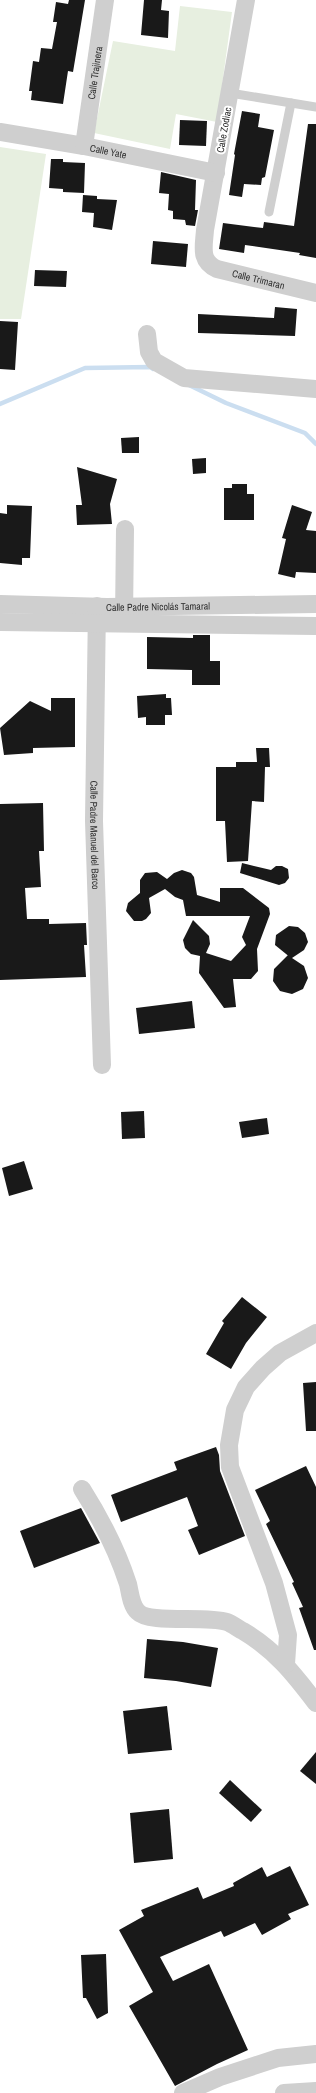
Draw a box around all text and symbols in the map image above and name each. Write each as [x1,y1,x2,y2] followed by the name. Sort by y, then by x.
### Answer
[84,45,105,100] street label: Calle Trajinera
[214,106,234,154] street label: Calle Zodiac
[89,141,128,161] street label: Calle Yate
[231,266,286,292] street label: Calle Trimaran
[106,599,210,614] street label: Calle Padre Nicolás Tamaral
[87,780,103,890] street label: Calle Padre Manuel del Barco

